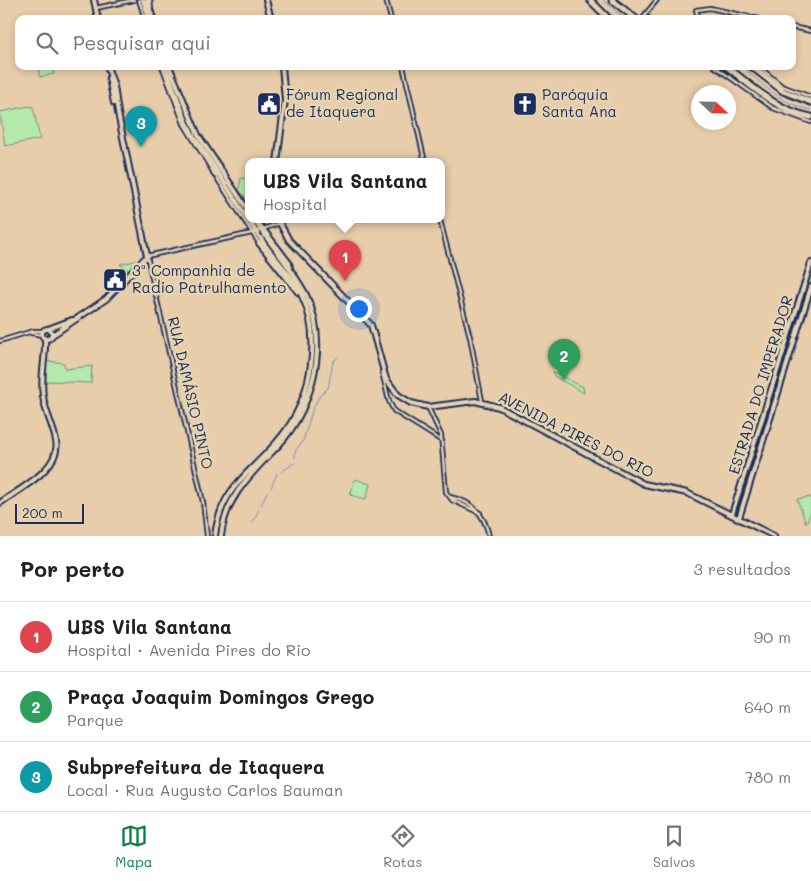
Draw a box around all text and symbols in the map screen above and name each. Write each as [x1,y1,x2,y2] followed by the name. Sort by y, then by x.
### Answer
[15,15,796,70] search box
[33,29,61,57] icon: search
[73,30,211,55] text: Pesquisar aqui
[286,84,398,121] place label: Fórum Regional de Itaquera
[542,84,617,121] place label: Paróquia Santa Ana
[691,85,736,130] north arrow
[256,91,282,117] public building icon: Fórum Regional de Itaquera
[512,91,538,117] church icon: Paróquia Santa Ana
[125,106,157,147] pin: 3
[245,158,445,223] popup
[263,168,427,193] text: UBS Vila Santana
[263,193,327,214] text: Hospital
[329,240,361,281] pin: 1
[132,260,286,297] place label: 3ª Companhia de Radio Patrulhamento
[102,267,128,293] public building icon: 3ª Companhia de Radio Patrulhamento
[723,293,797,477] street label: ESTRADA DO IMPERADOR
[346,296,372,322] your location
[164,315,218,471] street label: RUA DAMÁSIO PINTO
[548,339,580,380] pin: 2
[495,386,658,482] street label: AVENIDA PIRES DO RIO
[15,501,84,524] scale bar
[22,503,63,522] text: 200 m
[20,555,124,582] text: Por perto
[694,558,791,579] text: 3 resultados
[67,614,232,639] text: UBS Vila Santana
[32,626,40,647] text: 1
[754,626,791,647] text: 90 m
[67,639,310,660] text: Hospital · Avenida Pires do Rio
[67,684,374,709] text: Praça Joaquim Domingos Grego
[32,696,40,717] text: 2
[744,696,791,717] text: 640 m
[67,709,124,730] text: Parque
[67,754,325,779] text: Subprefeitura de Itaquera
[31,766,41,787] text: 3
[745,766,791,787] text: 780 m
[67,779,343,800] text: Local · Rua Augusto Carlos Bauman
[115,822,153,871] tab: Mapa
[383,822,422,871] tab: Rotas
[653,822,696,871] tab: Salvos

